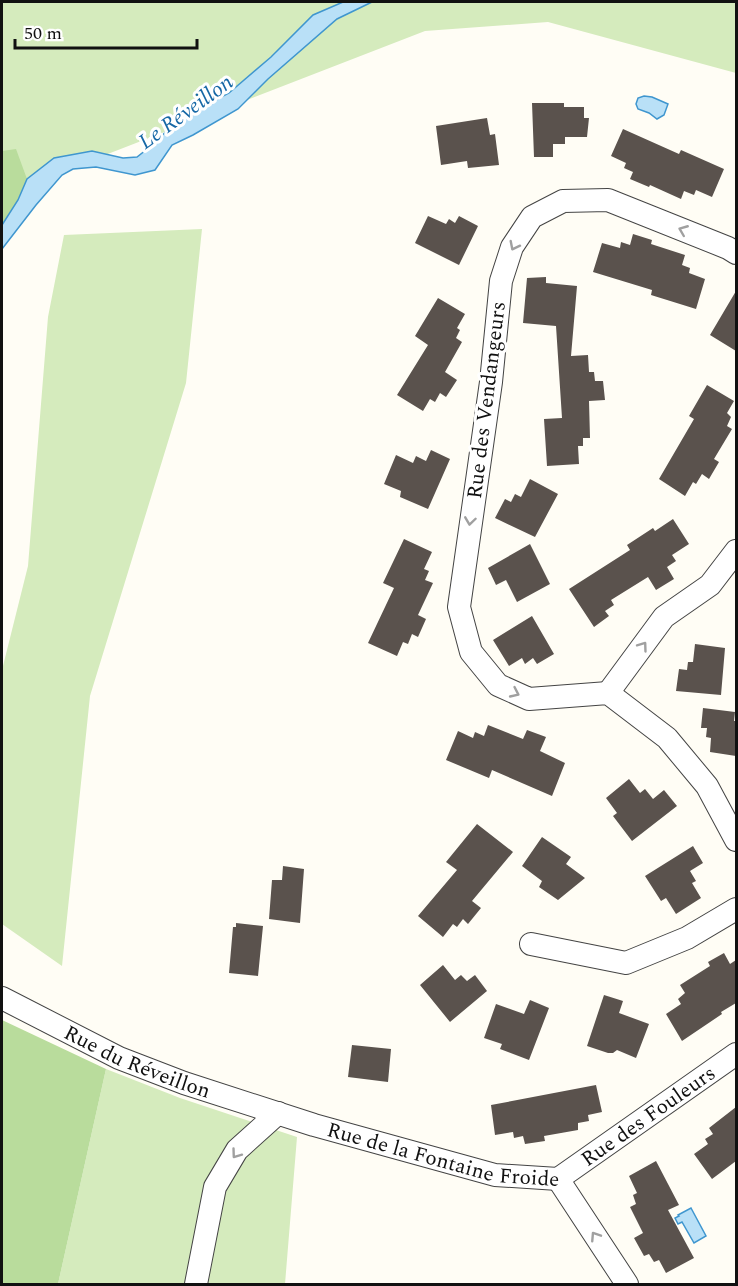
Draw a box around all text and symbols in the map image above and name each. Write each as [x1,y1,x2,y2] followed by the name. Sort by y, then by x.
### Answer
[15,12,196,50] scale bar
[24,20,62,47] text: 50 m
[131,66,241,158] water label: Le Réveillon
[678,225,689,237] one-way arrow
[510,240,521,250] one-way arrow
[459,299,515,501] street label: Rue des Vendangeurs
[465,516,477,525] one-way arrow
[636,641,647,652] one-way arrow
[509,685,520,697] one-way arrow
[58,1017,215,1108] street label: Rue du Réveillon
[575,1058,723,1175] street label: Rue des Fouleurs
[323,1114,560,1196] street label: Rue de la Fontaine Froide
[232,1148,243,1159] one-way arrow
[591,1231,602,1242] one-way arrow

